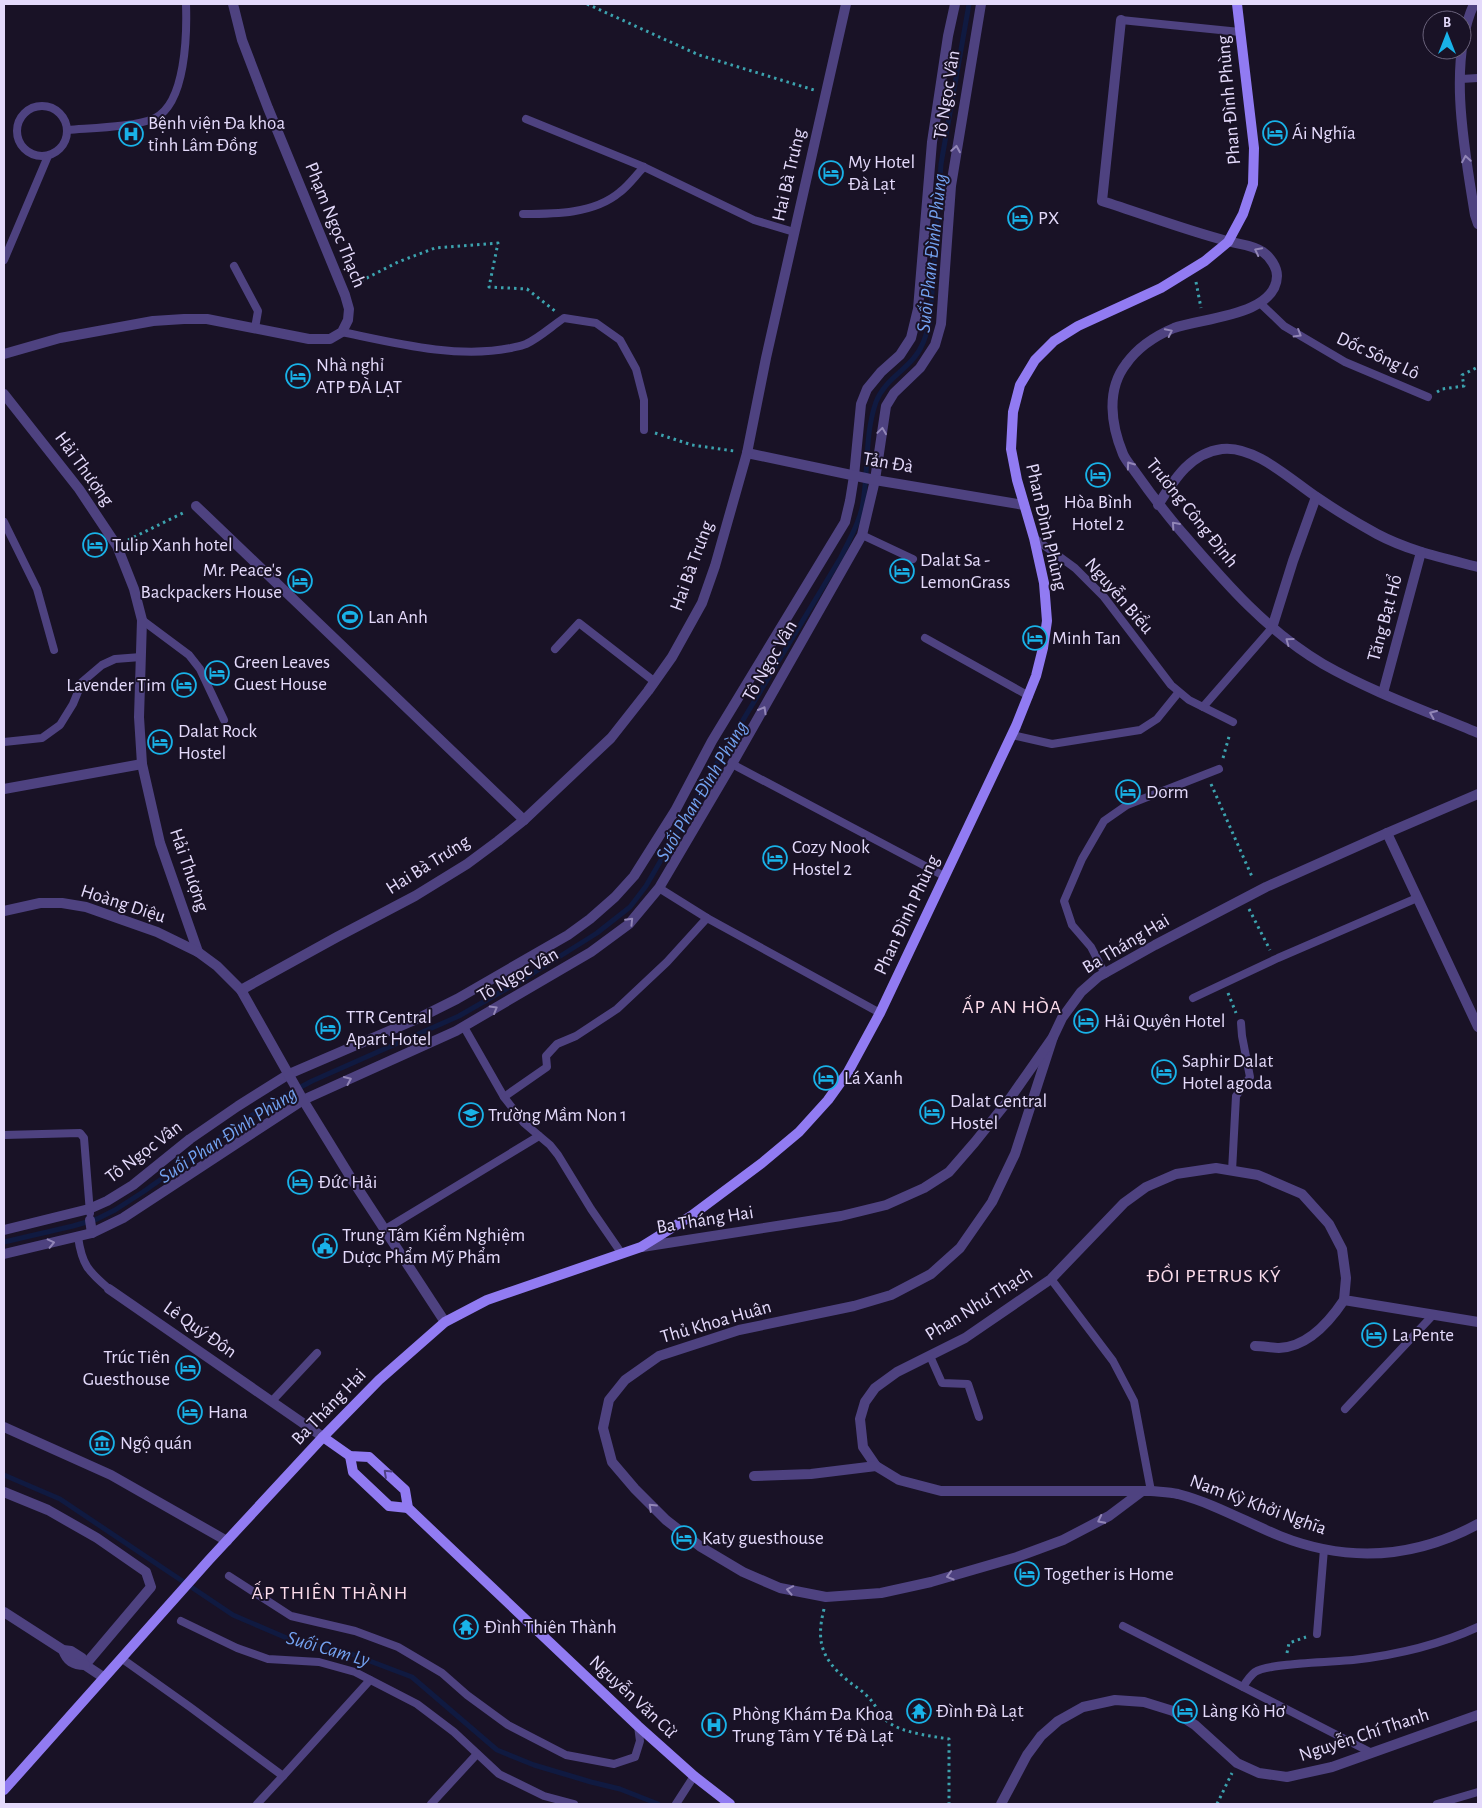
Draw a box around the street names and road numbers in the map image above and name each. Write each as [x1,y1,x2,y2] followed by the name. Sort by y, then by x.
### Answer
[1214,34,1244,165] street label: Phan Đình Phùng
[931,49,963,141] street label: Tô Ngọc Vân
[769,126,809,223] street label: Hai Bà Trưng
[301,160,369,290] street label: Phạm Ngọc Thạch
[1334,329,1422,383] street label: Dốc Sông Lô
[51,428,118,510] street label: Hải Thượng
[861,449,915,477] street label: Tản Đà
[1142,455,1242,571] street label: Trương Công Định
[1022,462,1070,593] street label: Phan Đình Phùng
[667,518,717,614] street label: Hai Bà Trưng
[1081,554,1158,638] street label: Nguyễn Biểu
[1363,572,1406,663] street label: Tăng Bạt Hổ
[739,617,801,705] street label: Tô Ngọc Vân
[166,826,212,915] street label: Hải Thượng
[383,832,474,898] street label: Hai Bà Trưng
[871,852,943,978] street label: Phan Đình Phùng
[78,881,168,927] street label: Hoàng Diệu
[1079,911,1173,977] street label: Ba Tháng Hai
[474,944,562,1006] street label: Tô Ngọc Vân
[102,1117,186,1187] street label: Tô Ngọc Vân
[655,1203,755,1237] street label: Ba Tháng Hai
[922,1264,1036,1344] street label: Phan Như Thạch
[658,1297,774,1347] street label: Thủ Khoa Huân
[160,1298,240,1362] street label: Lê Quý Đôn
[288,1365,370,1449] street label: Ba Tháng Hai
[1187,1471,1329,1539] street label: Nam Kỳ Khởi Nghĩa
[586,1651,681,1742] street label: Nguyễn Văn Cừ
[1296,1704,1431,1765] street label: Nguyễn Chí Thanh

